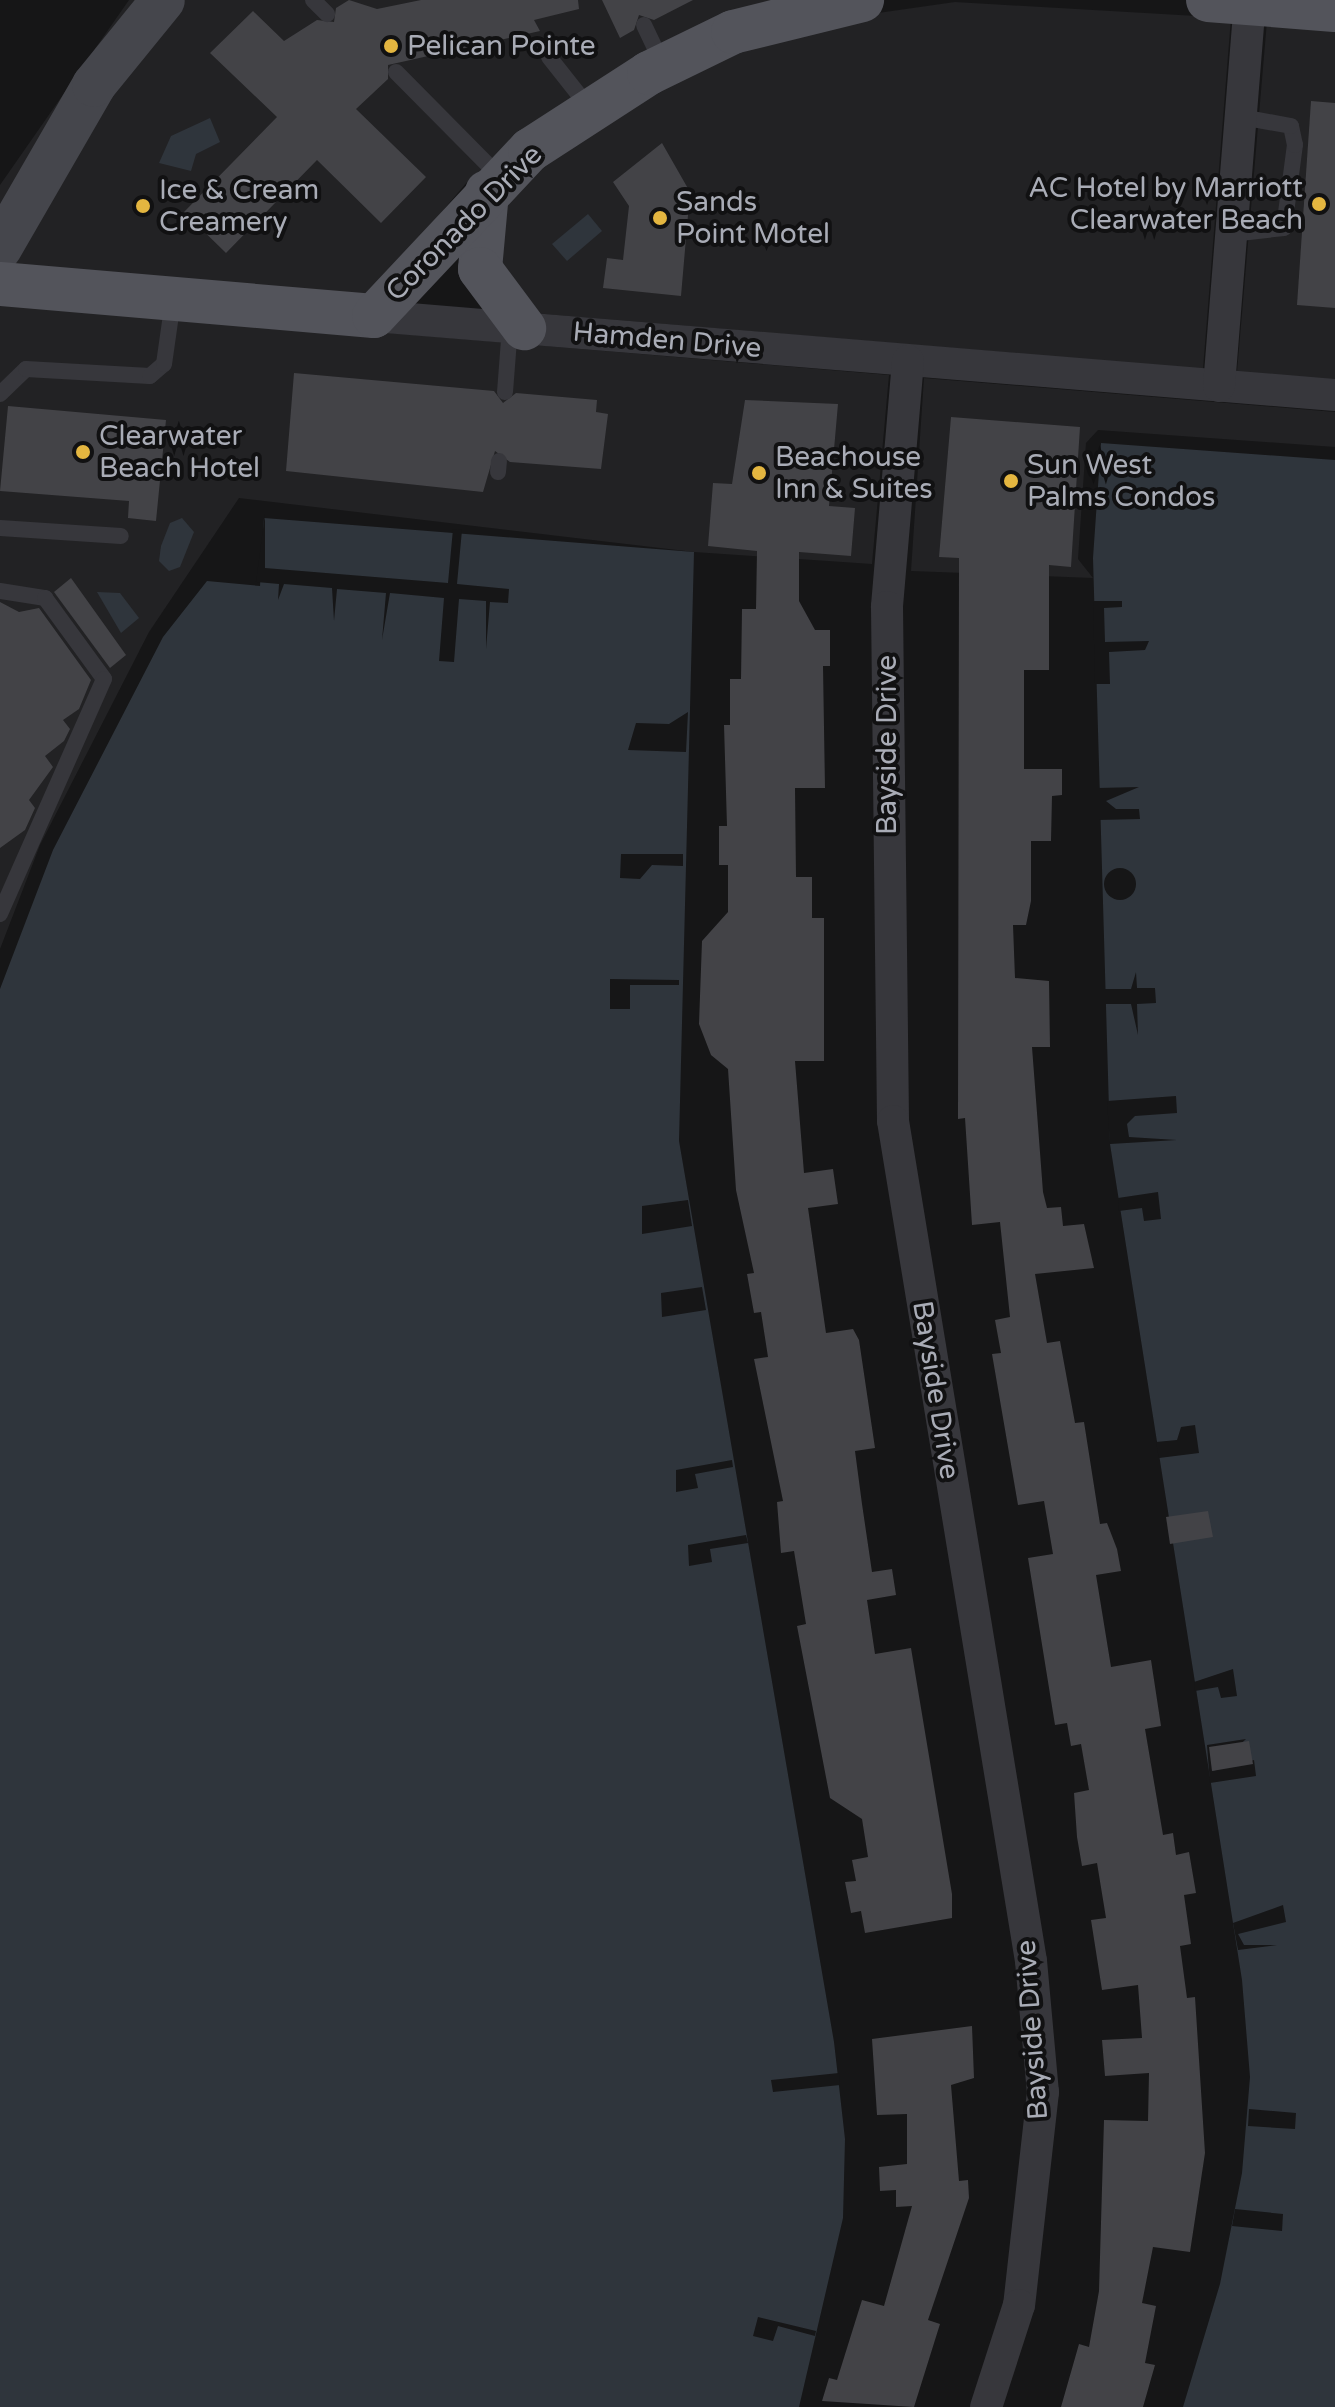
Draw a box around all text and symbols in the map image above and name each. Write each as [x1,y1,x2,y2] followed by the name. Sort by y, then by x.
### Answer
[407,29,596,63] place label: Pelican Pointe
[382,37,400,55] marker: Pelican Pointe
[379,138,549,308] street label: Coronado Drive
[1028,171,1303,237] place label: AC Hotel by Marriott Clearwater Beach
[159,173,319,239] place label: Ice & Cream Creamery
[676,185,830,251] place label: Sands Point Motel
[1310,195,1328,213] marker: AC Hotel by Marriott Clearwater Beach
[134,197,152,215] marker: Ice & Cream Creamery
[651,209,669,227] marker: Sands Point Motel
[571,315,763,365] street label: Hamden Drive
[99,419,260,485] place label: Clearwater Beach Hotel
[775,440,933,506] place label: Beachouse Inn & Suites
[74,443,92,461] marker: Clearwater Beach Hotel
[1027,448,1215,514] place label: Sun West Palms Condos
[750,464,768,482] marker: Beachouse Inn & Suites
[1002,472,1020,490] marker: Sun West Palms Condos
[870,655,904,835] street label: Bayside Drive
[905,1298,967,1482] street label: Bayside Drive
[1009,1939,1055,2121] street label: Bayside Drive

